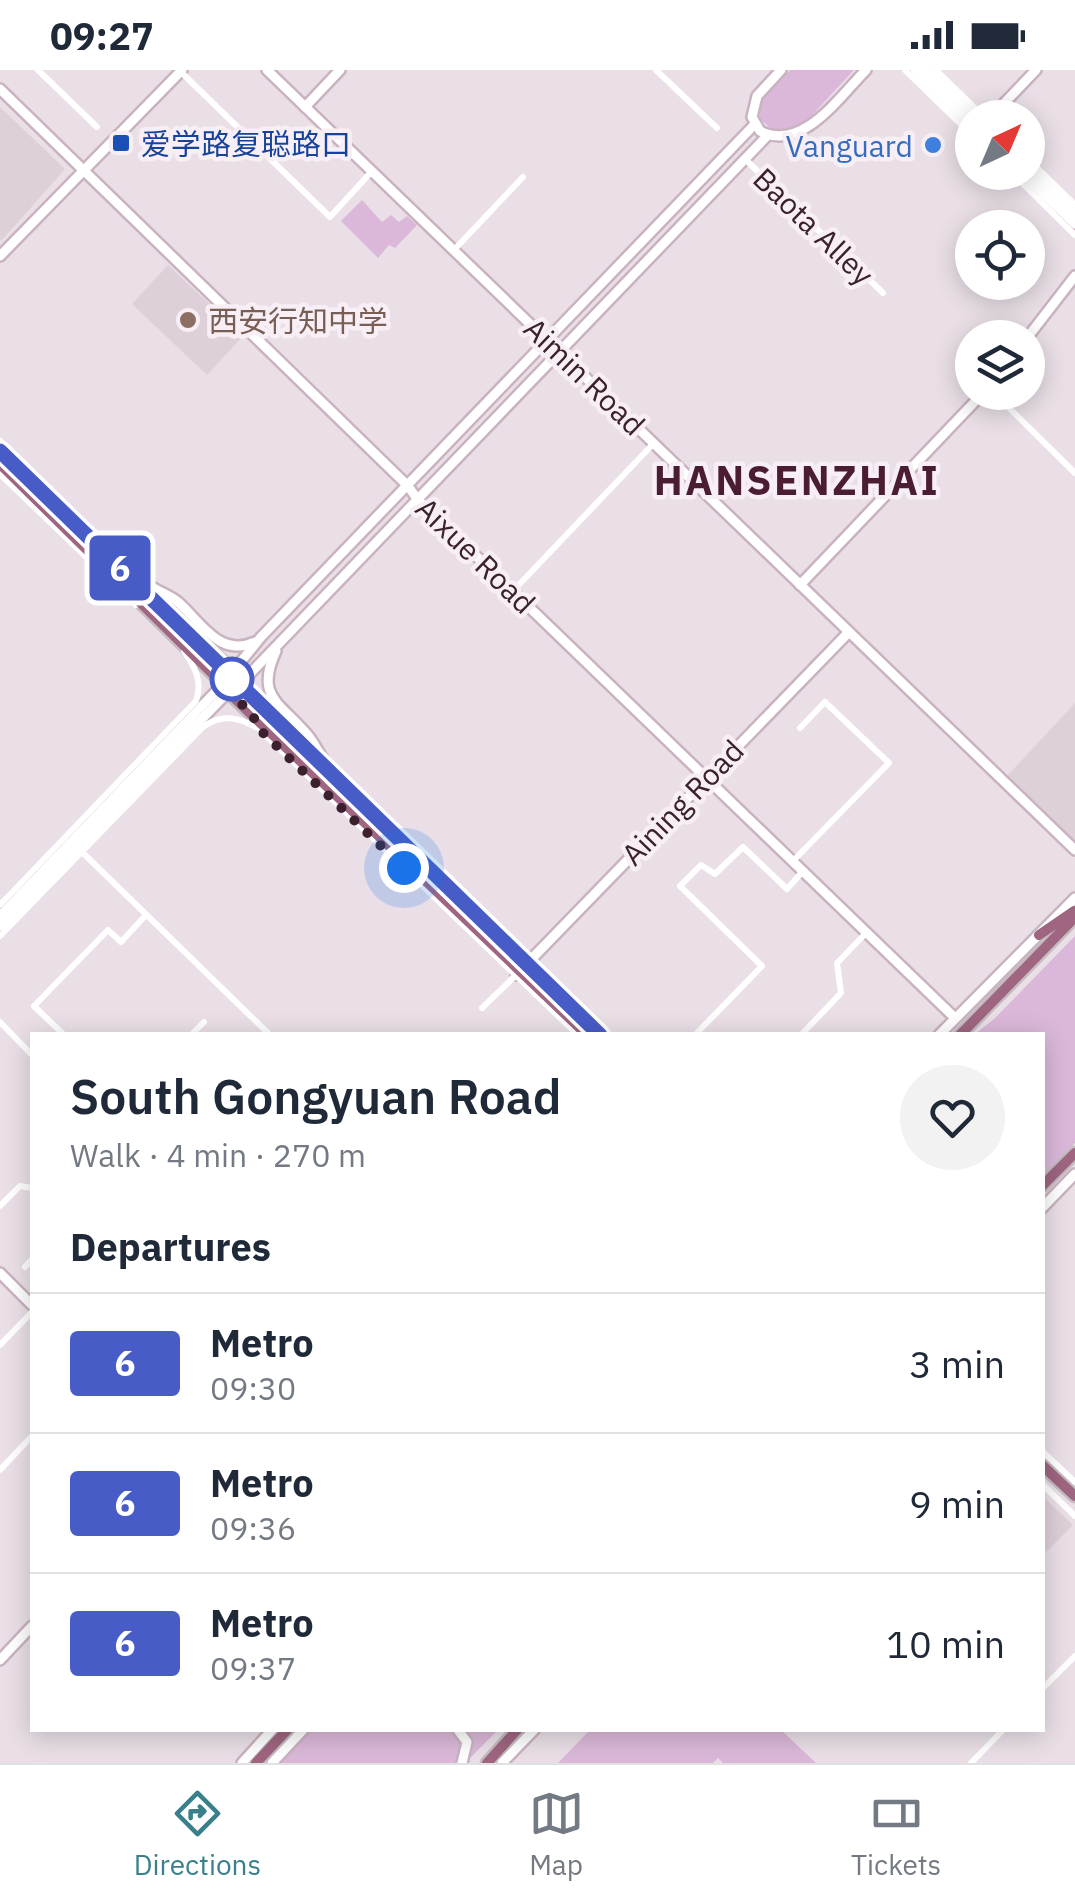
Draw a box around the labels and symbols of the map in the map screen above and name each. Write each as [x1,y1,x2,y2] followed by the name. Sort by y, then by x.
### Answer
[955,100,1045,190] north arrow
[141,124,351,163] place label: 爱学路复聪路口
[786,126,913,165] place label: Vanguard
[110,132,132,154] marker: 爱学路复聪路口
[922,134,944,156] marker: Vanguard
[746,159,882,293] street label: Baota Alley
[208,301,388,340] place label: 西安行知中学
[177,309,199,331] marker: 西安行知中学
[516,309,654,443] street label: Aimin Road
[654,454,940,506] district label: HANSENZHAI
[408,488,544,622] street label: Aixue Road
[88,536,152,600] line badge: 6
[211,658,253,700] unlabelled marker
[612,731,752,873] street label: Aining Road
[379,843,429,893] your location

